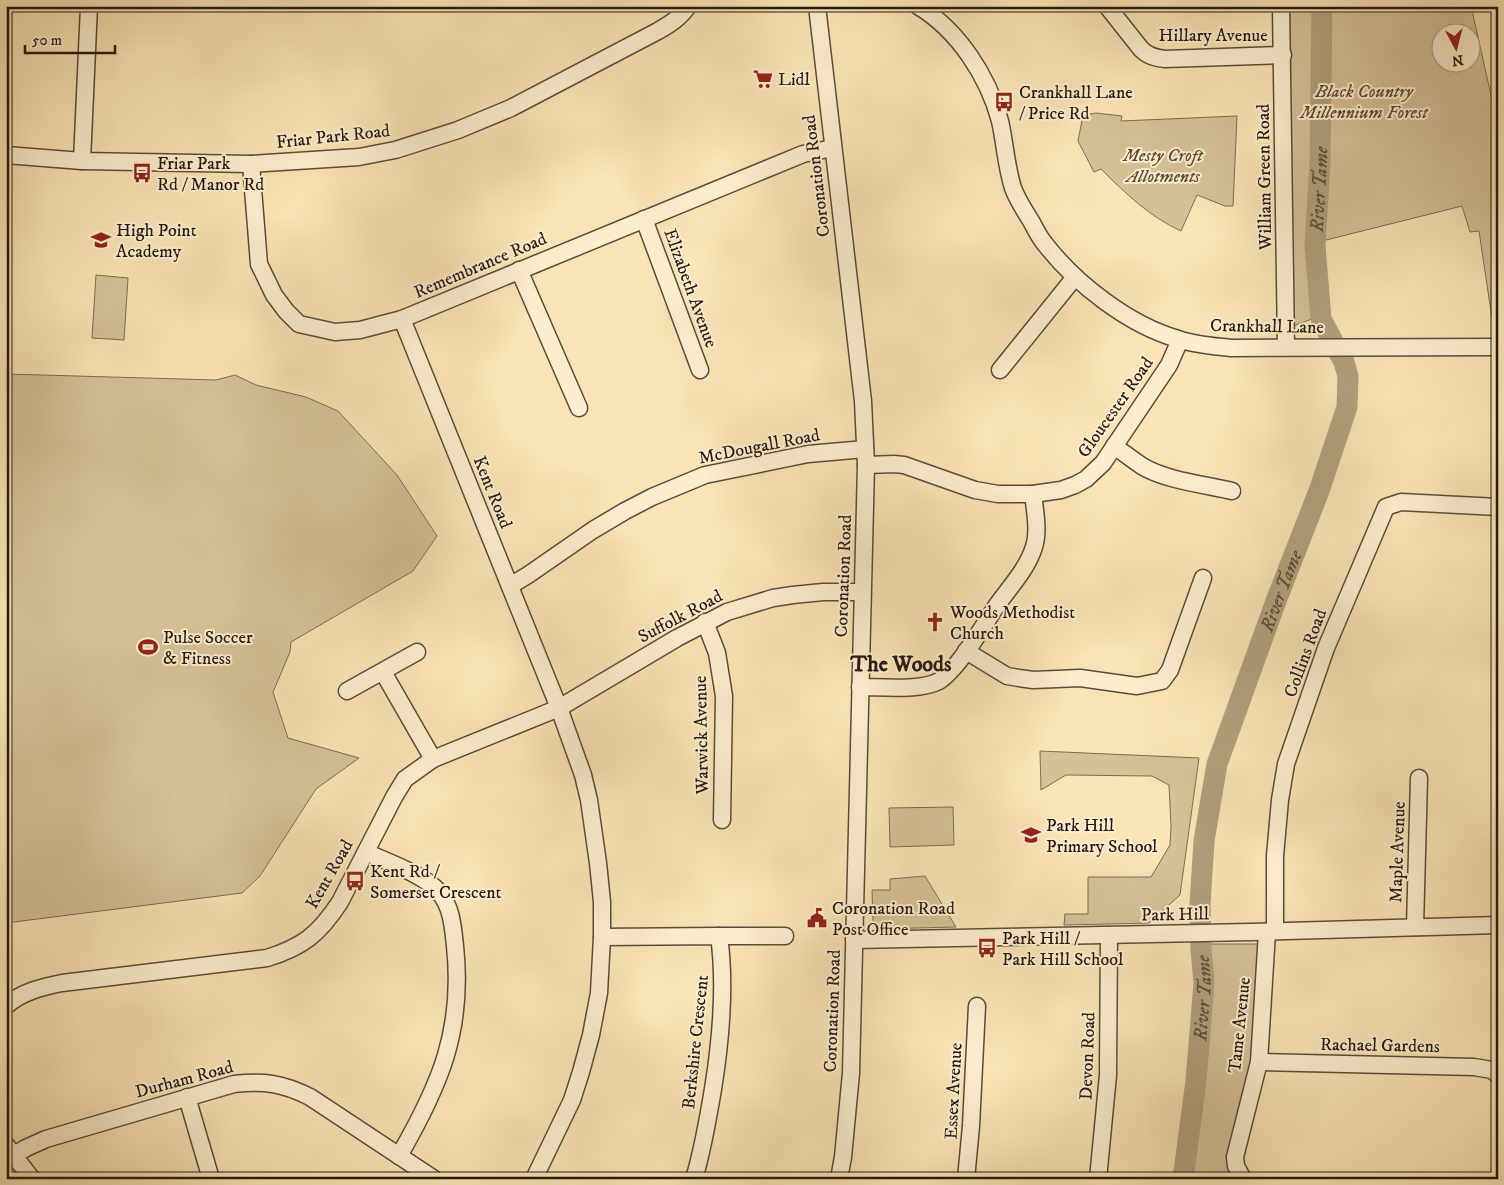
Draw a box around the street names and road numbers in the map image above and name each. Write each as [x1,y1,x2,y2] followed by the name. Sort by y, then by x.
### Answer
[1158,25,1268,47] street label: Hillary Avenue
[1253,104,1277,251] street label: William Green Road
[799,114,835,238] street label: Coronation Road
[275,120,391,154] street label: Friar Park Road
[658,226,722,351] street label: Elizabeth Avenue
[411,228,550,304] street label: Remembrance Road
[1210,315,1324,339] street label: Crankhall Lane
[1073,353,1159,462] street label: Gloucester Road
[697,424,822,470] street label: McDougall Road
[468,453,517,532] street label: Kent Road
[831,514,857,638] street label: Coronation Road
[635,585,726,648] street label: Suffolk Road
[1280,606,1332,701] street label: Collins Road
[690,676,714,795] street label: Warwick Avenue
[1385,801,1411,903] street label: Maple Avenue
[301,836,358,913] street label: Kent Road
[1141,903,1210,927] street label: Park Hill
[820,949,846,1073] street label: Coronation Road
[678,974,714,1110] street label: Berkshire Crescent
[1224,976,1256,1074] street label: Tame Avenue
[1075,1012,1101,1100] street label: Devon Road
[1320,1034,1440,1058] street label: Rachael Gardens
[940,1042,968,1140] street label: Essex Avenue
[133,1056,236,1104] street label: Durham Road

